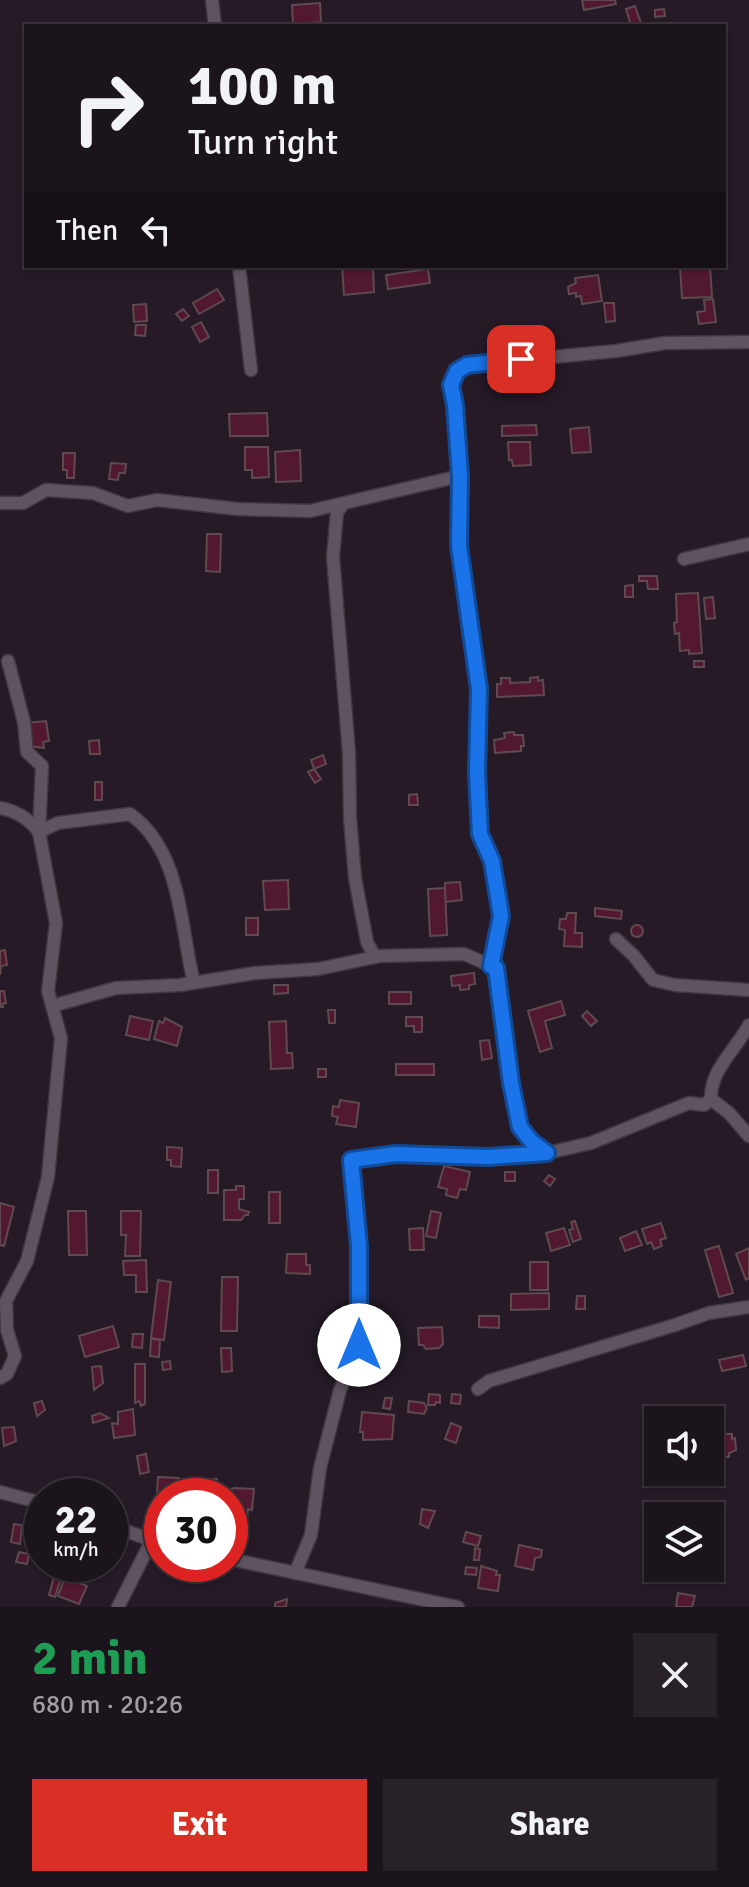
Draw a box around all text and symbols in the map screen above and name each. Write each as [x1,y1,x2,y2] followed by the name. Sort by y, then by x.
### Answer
[188,51,336,120] text: 100 m
[56,56,160,160] icon: right
[188,120,338,165] text: Turn right
[134,208,178,252] icon: left
[56,212,118,249] text: Then
[487,325,555,393] pin
[499,337,543,381] icon: arrive
[317,1303,401,1387] position arrow
[644,1406,724,1582] map controls
[644,1406,724,1486] button: sound
[144,1478,248,1582] speed limit sign: 30
[54,1495,98,1545] text: 22
[644,1502,724,1582] button: layers
[53,1537,99,1562] text: km/h
[32,1629,148,1688] text: 2 min
[633,1633,717,1717] button: close
[32,1689,183,1721] text: 680 m · 20:26
[32,1779,367,1871] button: Exit
[383,1779,717,1871] button: Share

